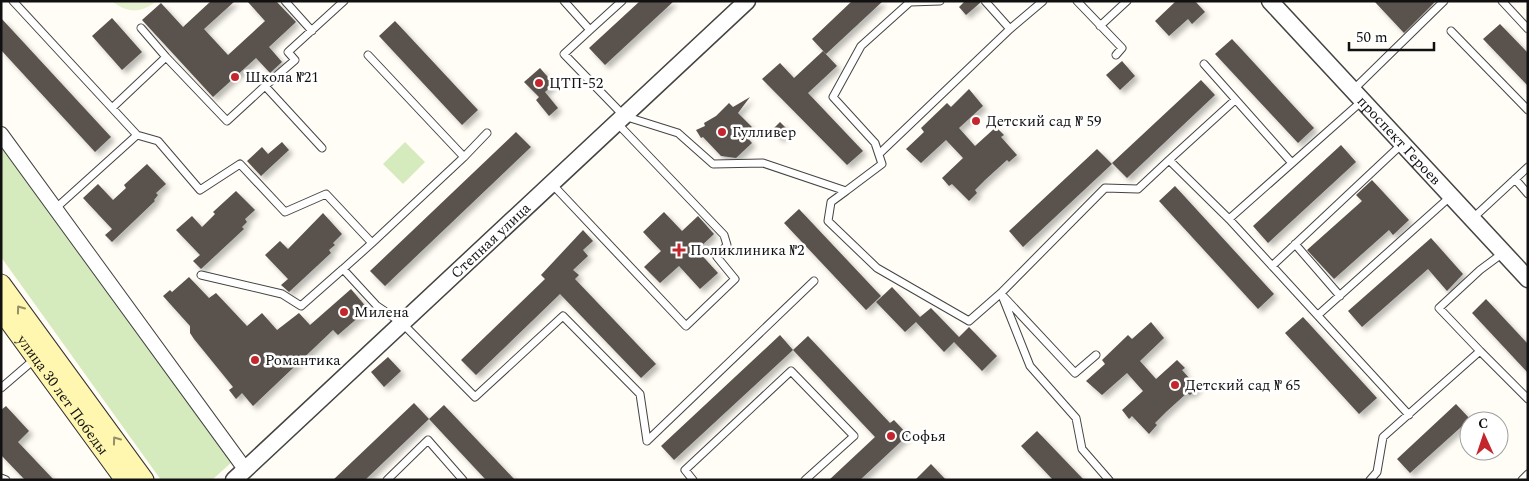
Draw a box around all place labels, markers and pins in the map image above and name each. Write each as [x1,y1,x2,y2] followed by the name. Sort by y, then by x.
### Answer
[245,66,319,89] place label: Школа №21
[229,71,241,83] marker: Школа №21
[549,72,603,95] place label: ЦТП-52
[533,77,545,89] marker: ЦТП-52
[986,110,1101,133] place label: Детский сад № 59
[970,115,982,127] marker: Детский сад № 59
[732,121,796,144] place label: Гулливер
[716,126,728,138] marker: Гулливер
[690,239,804,262] place label: Поликлиника №2
[672,243,686,257] marker: Поликлиника №2
[354,301,410,324] place label: Милена
[338,306,350,318] marker: Милена
[265,349,341,372] place label: Романтика
[249,354,261,366] marker: Романтика
[1185,374,1300,397] place label: Детский сад № 65
[1169,379,1181,391] marker: Детский сад № 65
[901,425,946,448] place label: Софья
[885,430,897,442] marker: Софья

